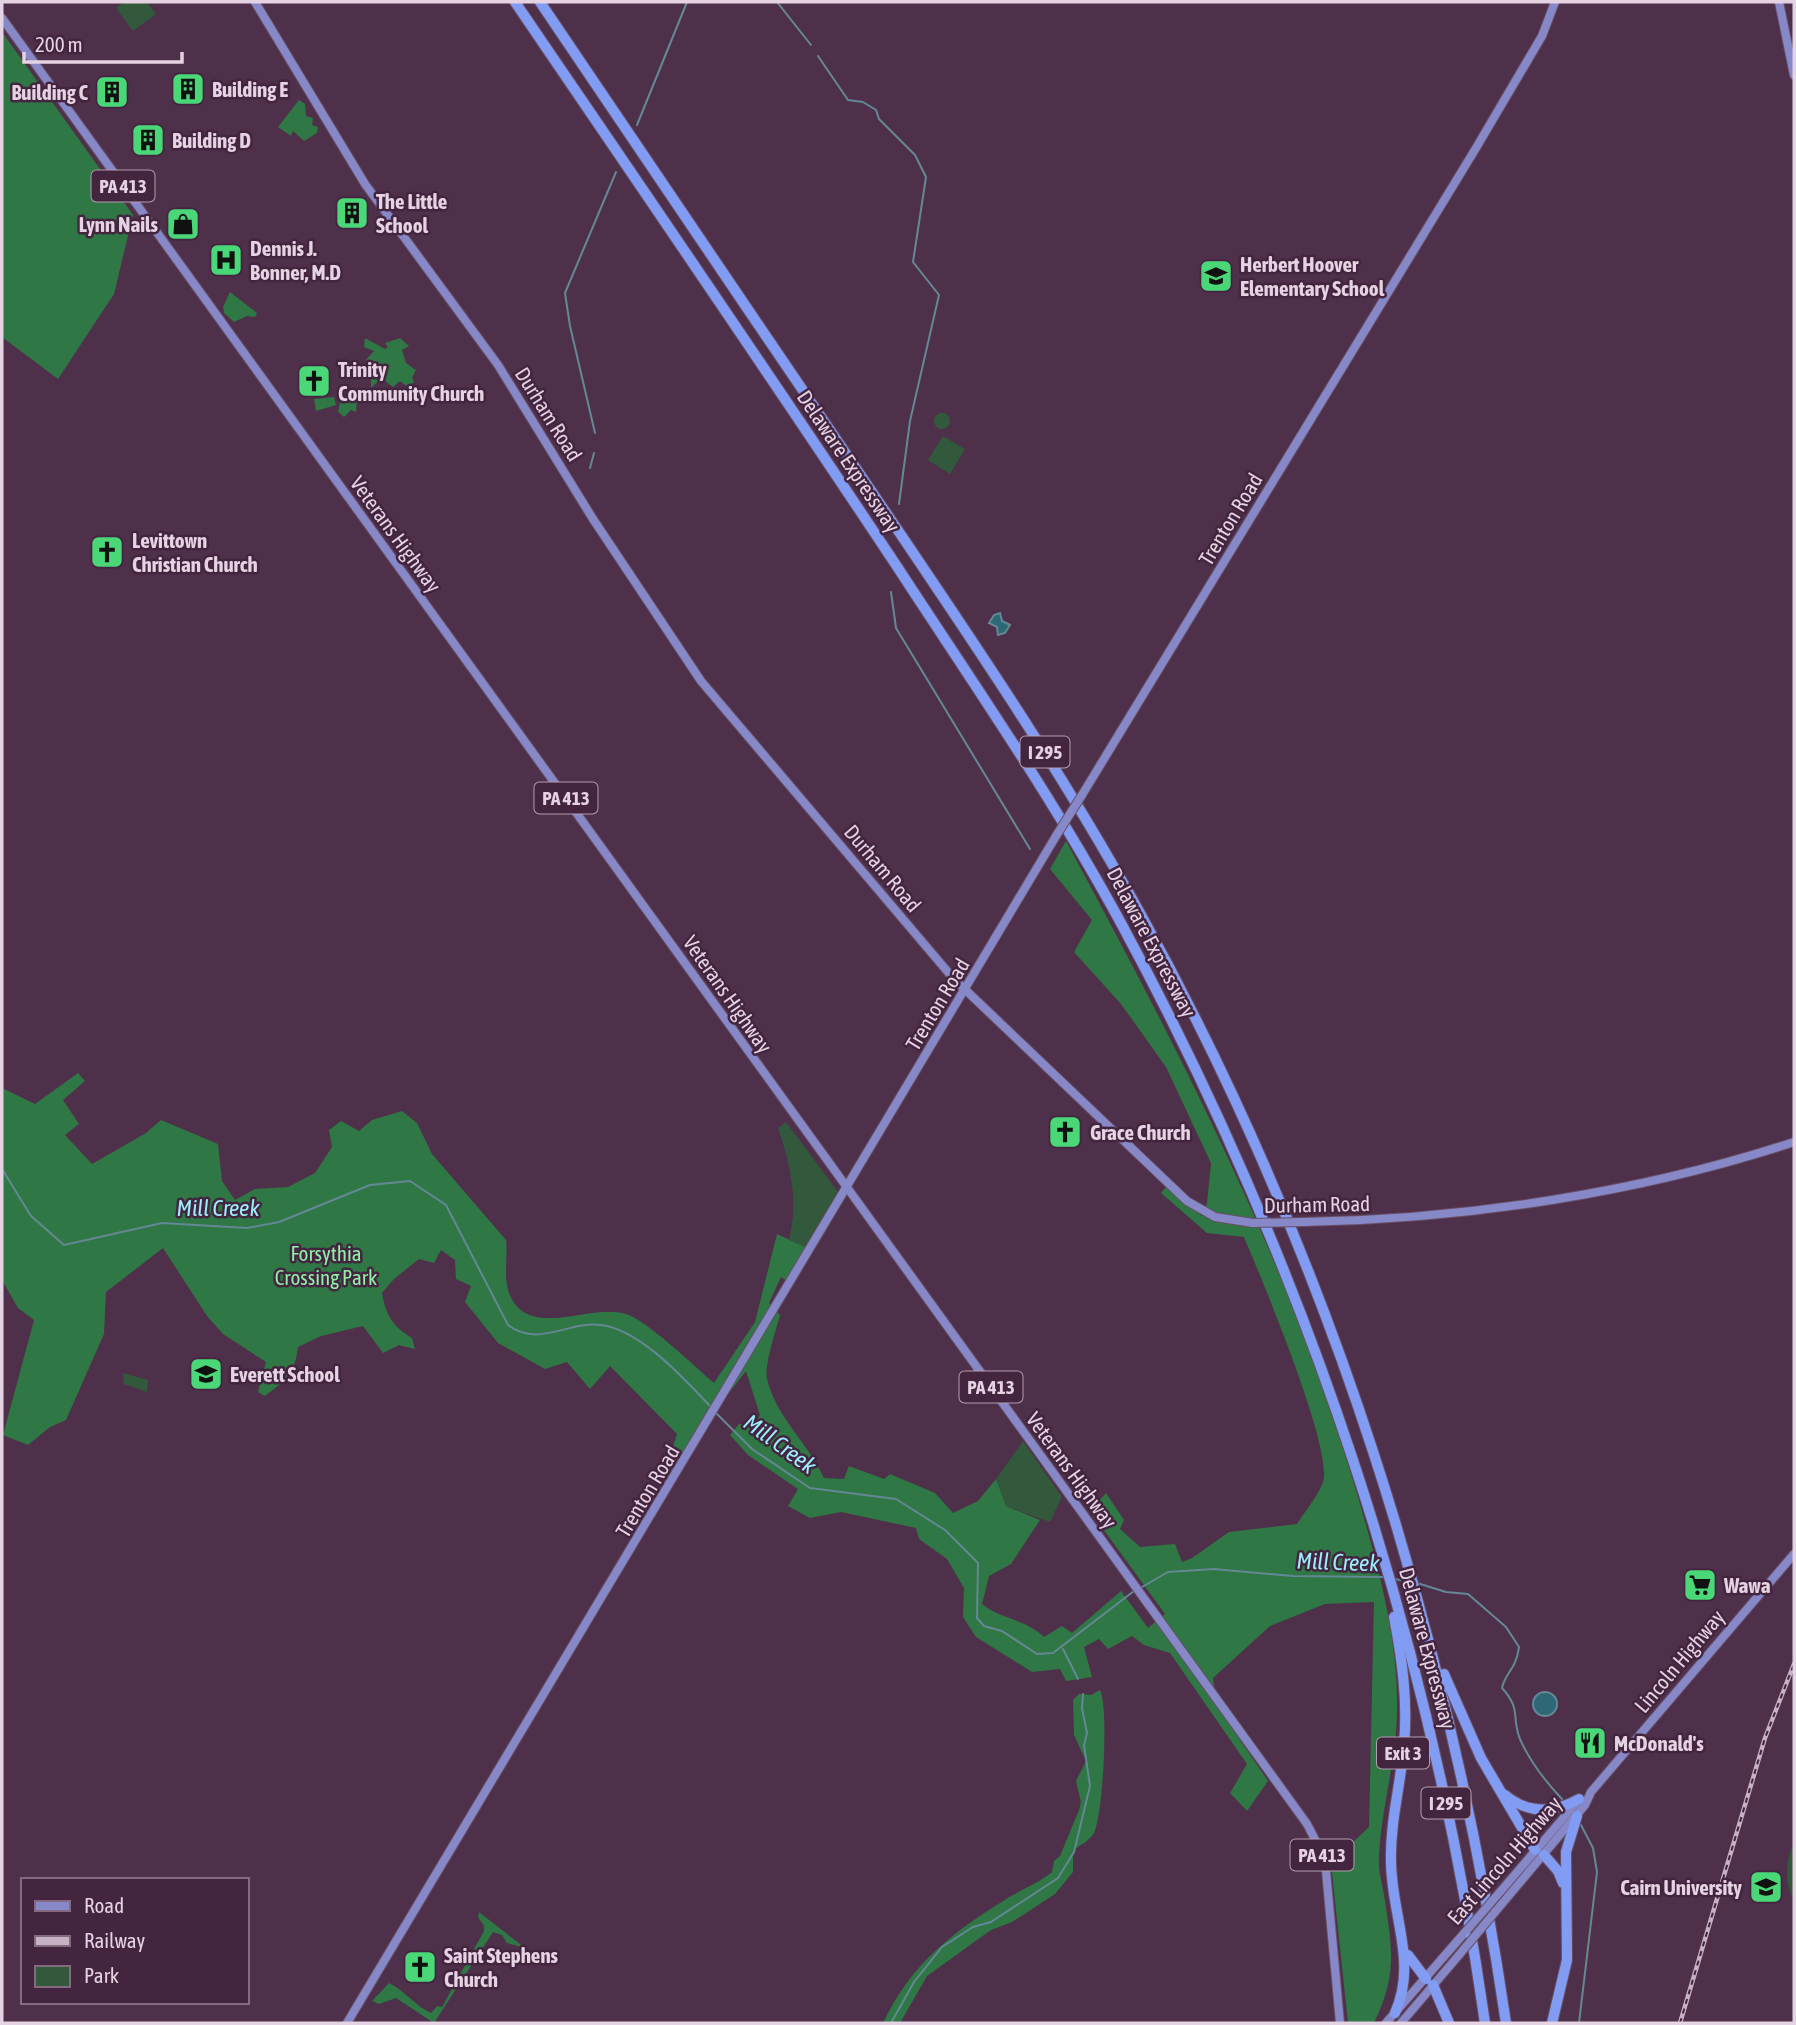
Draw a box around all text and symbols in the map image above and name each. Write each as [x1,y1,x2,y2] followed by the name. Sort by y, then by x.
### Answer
[24,21,182,65] scale bar
[35,32,83,56] text: 200 m
[169,70,207,108] building icon: Building E
[93,73,131,111] building icon: Building C
[212,77,288,101] place label: Building E
[11,80,89,104] place label: Building C
[129,121,167,159] building icon: Building D
[172,128,251,152] place label: Building D
[92,170,154,202] road number: PA 413
[376,189,447,237] place label: The Little School
[333,194,371,232] building icon: The Little School
[164,205,202,243] shop icon: Lynn Nails
[79,212,159,236] place label: Lynn Nails
[250,236,341,284] place label: Dennis J. Bonner, M.D
[207,241,245,279] hospital icon: Dennis J. Bonner, M.D
[1240,252,1385,300] place label: Herbert Hoover Elementary School
[1197,257,1235,295] school or university icon: Herbert Hoover Elementary School
[338,357,484,405] place label: Trinity Community Church
[295,362,333,400] church icon: Trinity Community Church
[511,363,587,465] street label: Durham Road
[793,385,906,537] street label: Delaware Expressway
[1193,469,1267,569] street label: Trenton Road
[346,471,446,597] street label: Veterans Highway
[132,528,258,576] place label: Levittown Christian Church
[88,533,126,571] church icon: Levittown Christian Church
[1020,736,1070,768] road number: I 295
[534,782,598,814] road number: PA 413
[840,820,926,916] street label: Durham Road
[1102,863,1202,1021] street label: Delaware Expressway
[679,931,777,1058] street label: Veterans Highway
[900,954,974,1054] street label: Trenton Road
[1046,1113,1084,1151] church icon: Grace Church
[1090,1120,1191,1144] place label: Grace Church
[1264,1191,1370,1217] street label: Durham Road
[176,1195,260,1221] water label: Mill Creek
[275,1241,377,1289] park label: Forsythia Crossing Park
[187,1355,225,1393] school or university icon: Everett School
[230,1362,340,1386] place label: Everett School
[960,1372,1023,1402] road number: PA 413
[1022,1407,1122,1533] street label: Veterans Highway
[739,1409,822,1479] water label: Mill Creek
[610,1441,684,1541] street label: Trenton Road
[1296,1548,1381,1576] water label: Mill Creek
[1395,1565,1461,1732] street label: Delaware Expressway
[1681,1566,1719,1604] supermarket icon: Wawa
[1723,1573,1771,1597] place label: Wawa
[1629,1605,1729,1717] street label: Lincoln Highway
[1571,1724,1609,1762] restaurant icon: McDonald's
[1614,1731,1704,1755] place label: McDonald's
[1377,1737,1429,1768] road number: Exit 3
[1422,1787,1470,1818] road number: I 295
[1442,1791,1566,1929] street label: East Lincoln Highway
[1290,1840,1354,1870] road number: PA 413
[1747,1868,1785,1906] school or university icon: Cairn University
[1620,1875,1742,1899] place label: Cairn University
[21,1878,248,2004] legend
[84,1893,124,1917] text: Road
[84,1928,146,1952] text: Railway
[444,1943,559,1991] place label: Saint Stephens Church
[401,1948,439,1986] church icon: Saint Stephens Church
[84,1963,119,1987] text: Park

